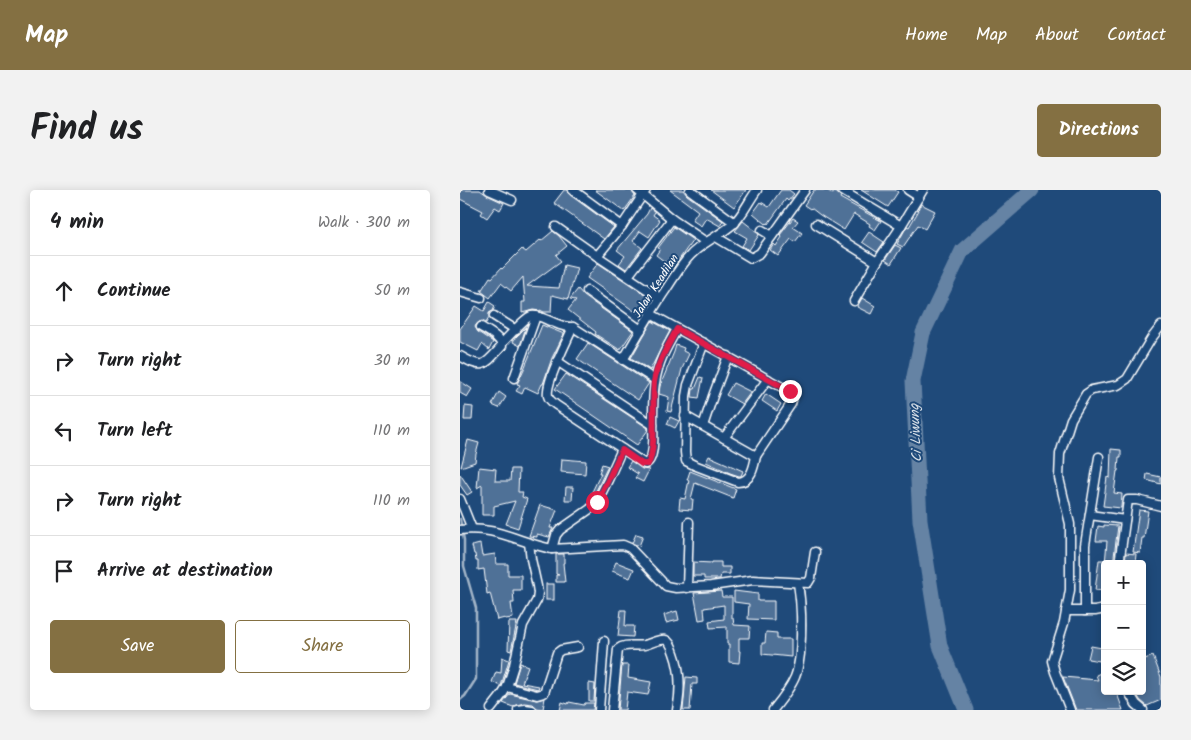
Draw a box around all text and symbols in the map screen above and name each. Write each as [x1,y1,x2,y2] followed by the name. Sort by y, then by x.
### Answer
[25,16,68,55] text: Map
[905,21,948,50] text: Home
[976,21,1007,50] text: Map
[1035,21,1079,50] text: About
[1107,21,1166,50] text: Contact
[30,102,143,158] text: Find us
[1037,104,1161,157] button: Directions
[50,206,104,239] text: 4 min
[318,210,410,235] text: Walk · 300 m
[628,250,684,322] street label: Jalan Keadilan
[97,276,170,306] text: Continue
[50,277,78,305] icon: ahead
[374,278,410,303] text: 50 m
[97,346,182,376] text: Turn right
[50,347,78,375] icon: right
[374,348,410,373] text: 30 m
[779,380,802,403] route end
[903,402,929,463] water label: Ci Liwung
[97,416,172,446] text: Turn left
[50,417,78,445] icon: left
[373,418,410,443] text: 110 m
[97,486,182,516] text: Turn right
[50,487,78,515] icon: right
[373,488,410,513] text: 110 m
[586,491,609,514] route start
[97,556,273,586] text: Arrive at destination
[50,557,78,585] icon: arrive
[1101,560,1146,695] map controls
[1101,560,1146,605] button: +
[1101,605,1146,650] button: −
[50,620,225,673] button: Save
[235,620,410,673] button: Share
[1101,650,1146,695] button: layers

